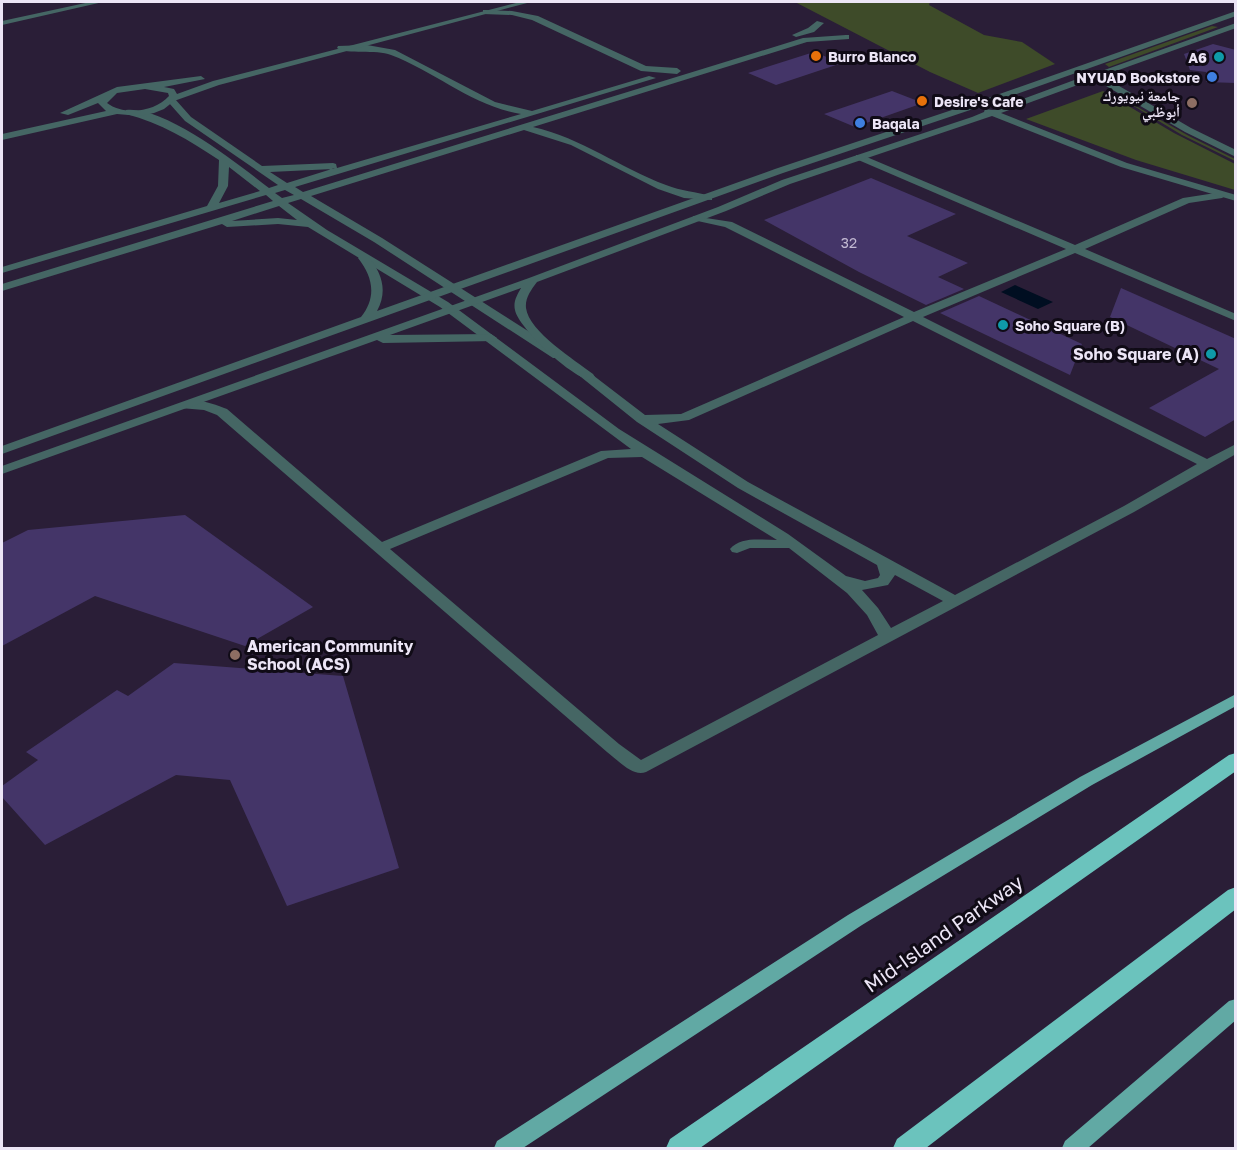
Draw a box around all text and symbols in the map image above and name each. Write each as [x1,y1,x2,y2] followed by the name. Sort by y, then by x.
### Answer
[828,48,916,65] place label: Burro Blanco
[809,49,823,63] marker: Burro Blanco
[1188,49,1207,66] place label: A6
[1212,50,1226,64] marker: A6
[1076,69,1200,86] place label: NYUAD Bookstore
[1205,70,1219,84] marker: NYUAD Bookstore
[1103,87,1180,123] place label: جامعة نيويورك أبوظبي
[934,93,1023,110] place label: Desire's Cafe
[915,94,929,108] marker: Desire's Cafe
[1185,96,1199,110] marker: جامعة نيويورك أبوظبي
[872,115,920,132] place label: Baqala
[853,116,867,130] marker: Baqala
[841,234,857,251] house number: 32
[1015,317,1125,334] place label: Soho Square (B)
[996,318,1010,332] marker: Soho Square (B)
[1073,344,1199,364] place label: Soho Square (A)
[1204,347,1218,361] marker: Soho Square (A)
[247,636,414,674] place label: American Community School (ACS)
[228,648,242,662] marker: American Community School (ACS)
[859,869,1027,997] street label: Mid-Island Parkway

